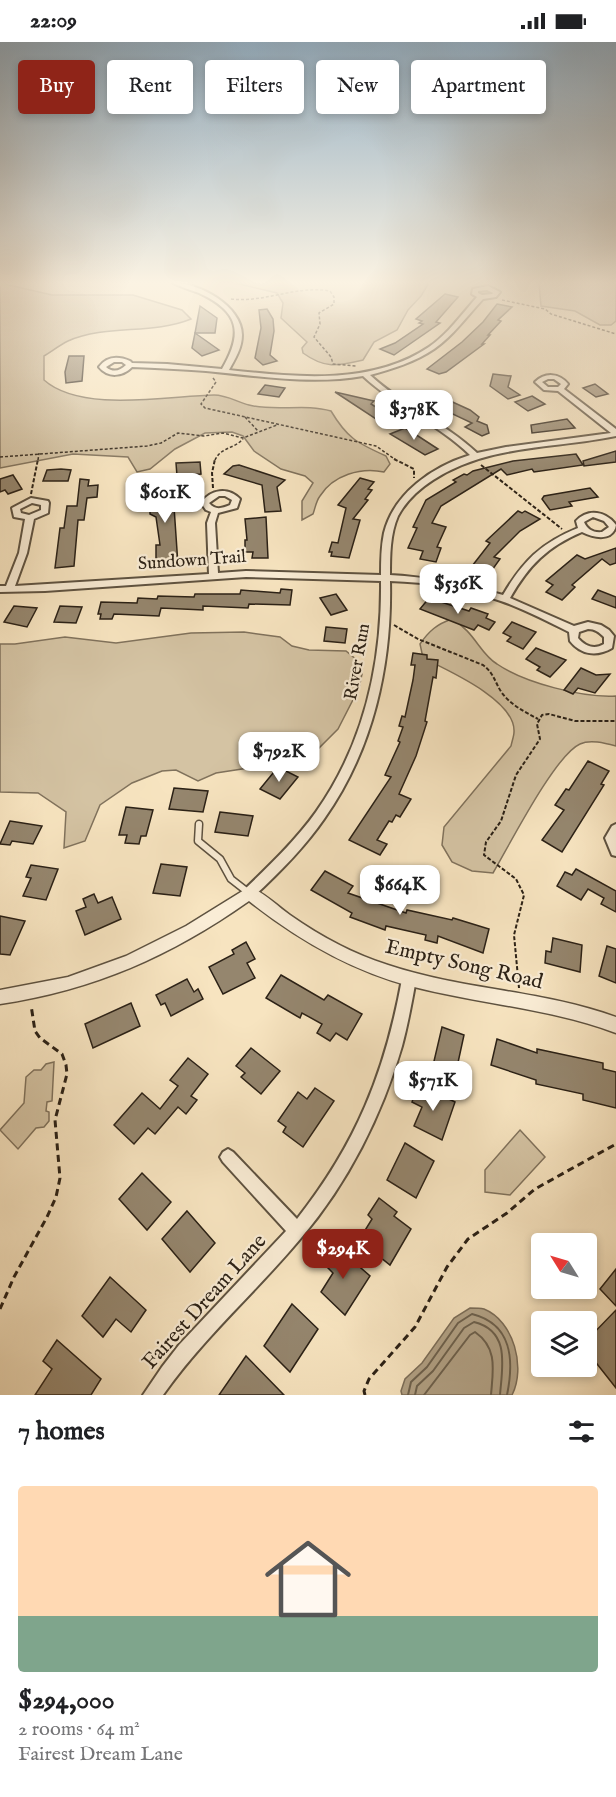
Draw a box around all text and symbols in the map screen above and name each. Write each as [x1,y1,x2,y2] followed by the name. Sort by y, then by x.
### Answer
[30,7,77,35] text: 22:09
[18,60,95,114] chip: Buy
[107,60,193,114] chip: Rent
[205,60,304,114] chip: Filters
[316,60,399,114] chip: New
[411,60,546,114] chip: Apartment
[372,390,456,441] pin: $378K
[389,397,439,422] text: $378K
[123,473,207,524] pin: $601K
[139,480,191,505] text: $601K
[137,546,247,576] street label: Sundown Trail
[416,564,500,615] pin: $536K
[434,571,482,596] text: $536K
[340,621,376,702] street label: River Run
[237,732,321,783] pin: $792K
[252,739,306,764] text: $792K
[358,865,442,916] pin: $664K
[374,872,426,897] text: $664K
[383,934,546,996] street label: Empty Song Road
[391,1061,475,1112] pin: $571K
[408,1068,458,1093] text: $571K
[137,1228,273,1375] street label: Fairest Dream Lane
[301,1229,385,1280] pin: $294K
[531,1233,597,1299] north arrow
[531,1233,597,1377] map controls
[316,1236,370,1261] text: $294K
[531,1311,597,1377] button: layers
[18,1415,105,1448] text: 7 homes
[565,1415,598,1448] icon: filters
[254,1525,362,1633] icon: home
[18,1684,114,1717] text: $294,000
[18,1717,140,1742] text: 2 rooms · 64 m²
[18,1742,183,1767] text: Fairest Dream Lane

